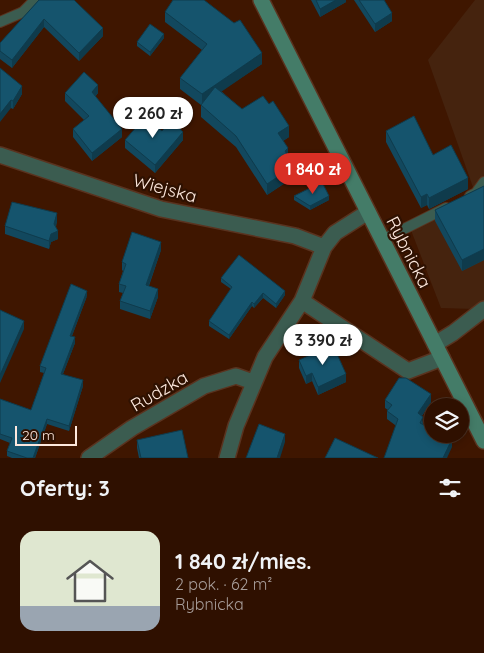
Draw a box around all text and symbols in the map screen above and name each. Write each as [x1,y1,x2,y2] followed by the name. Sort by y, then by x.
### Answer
[101,96,205,139] pin: 2 260 zł
[124,103,182,123] text: 2 260 zł
[261,152,365,195] pin: 1 840 zł
[285,159,341,179] text: 1 840 zł
[131,168,199,208] street label: Wiejska
[381,212,437,292] street label: Rybnicka
[271,324,375,366] pin: 3 390 zł
[294,330,352,350] text: 3 390 zł
[126,366,192,416] street label: Rudzka
[424,398,469,443] map controls
[424,398,469,443] button: layers
[15,423,78,446] scale bar
[22,426,55,444] text: 20 m
[436,474,464,502] icon: filters
[20,475,110,501] text: Oferty: 3
[175,548,312,574] text: 1 840 zł/mies.
[60,551,120,611] icon: home
[175,574,272,594] text: 2 pok. · 62 m²
[175,594,244,614] text: Rybnicka

